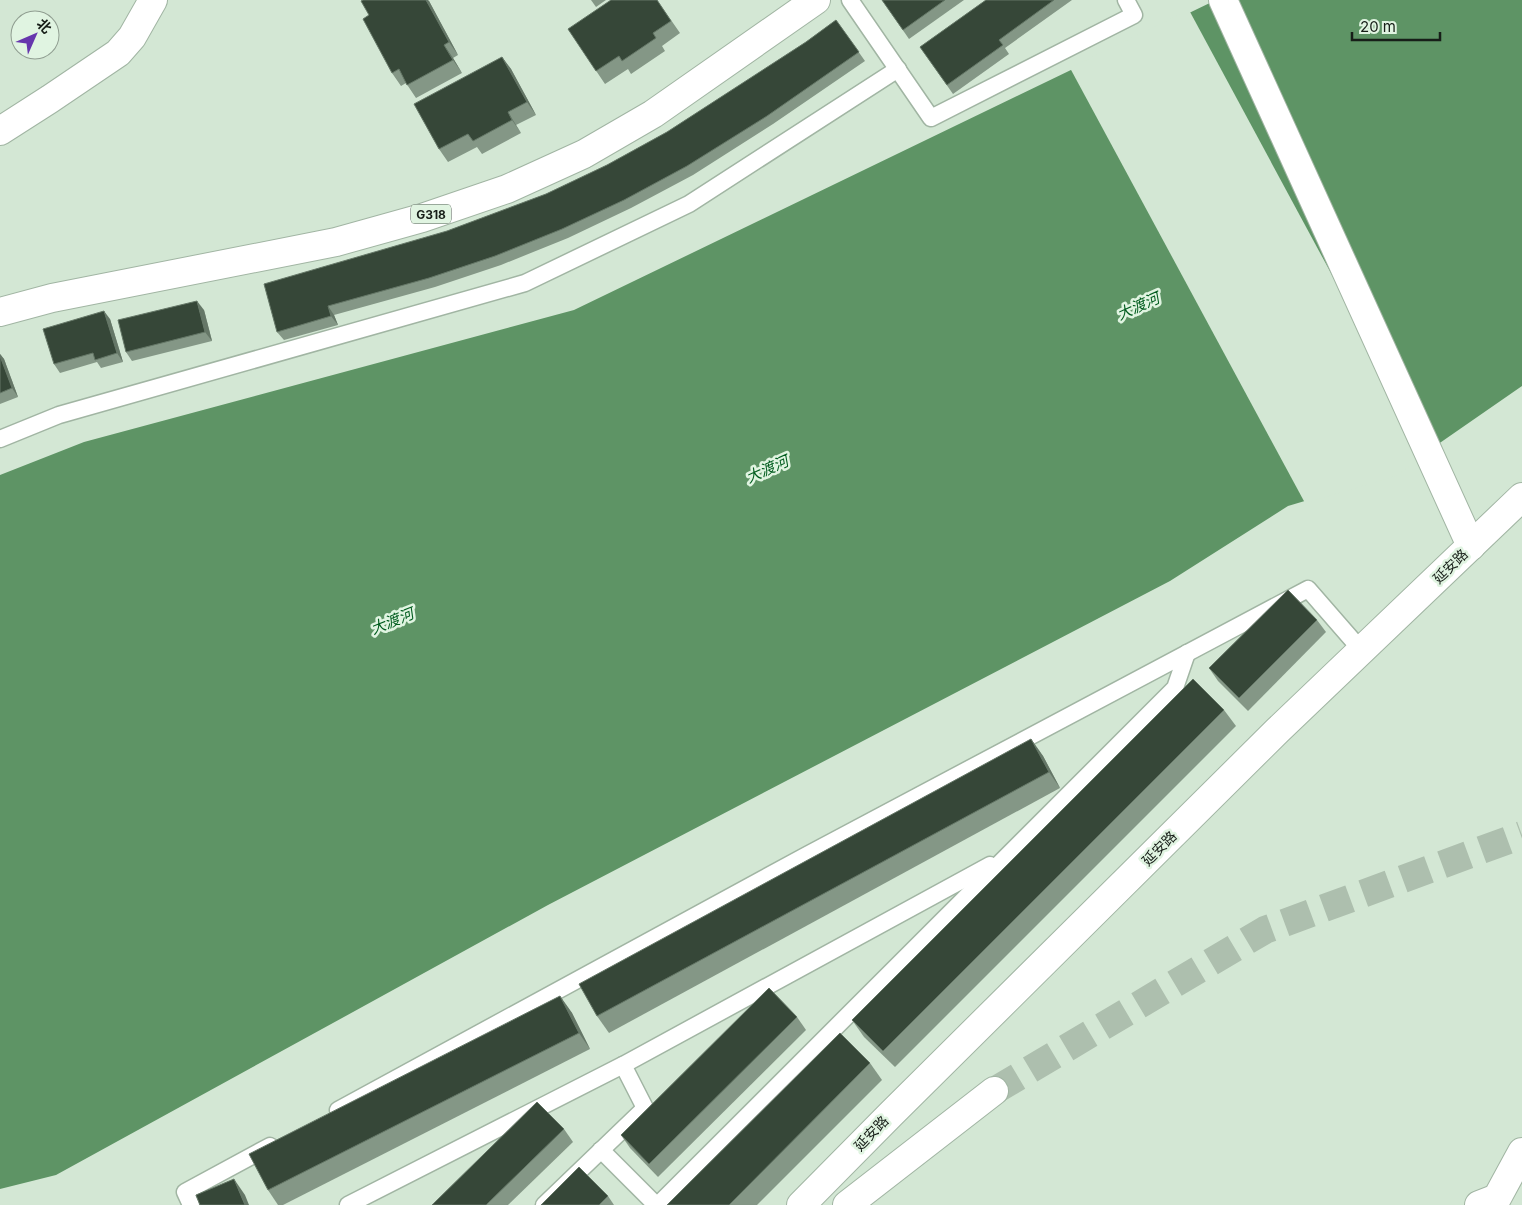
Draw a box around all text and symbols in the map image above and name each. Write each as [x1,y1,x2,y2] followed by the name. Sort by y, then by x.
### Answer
[10,10,60,60] north arrow
[1352,10,1440,42] scale bar
[34,14,56,36] text: 北
[1360,17,1396,36] text: 20 m
[411,204,451,223] road number: G318
[1114,287,1165,324] water label: 大渡河
[743,450,794,487] water label: 大渡河
[1429,545,1471,587] street label: 延安路
[368,603,419,638] water label: 大渡河
[1138,827,1180,869] street label: 延安路
[850,1112,892,1154] street label: 延安路

